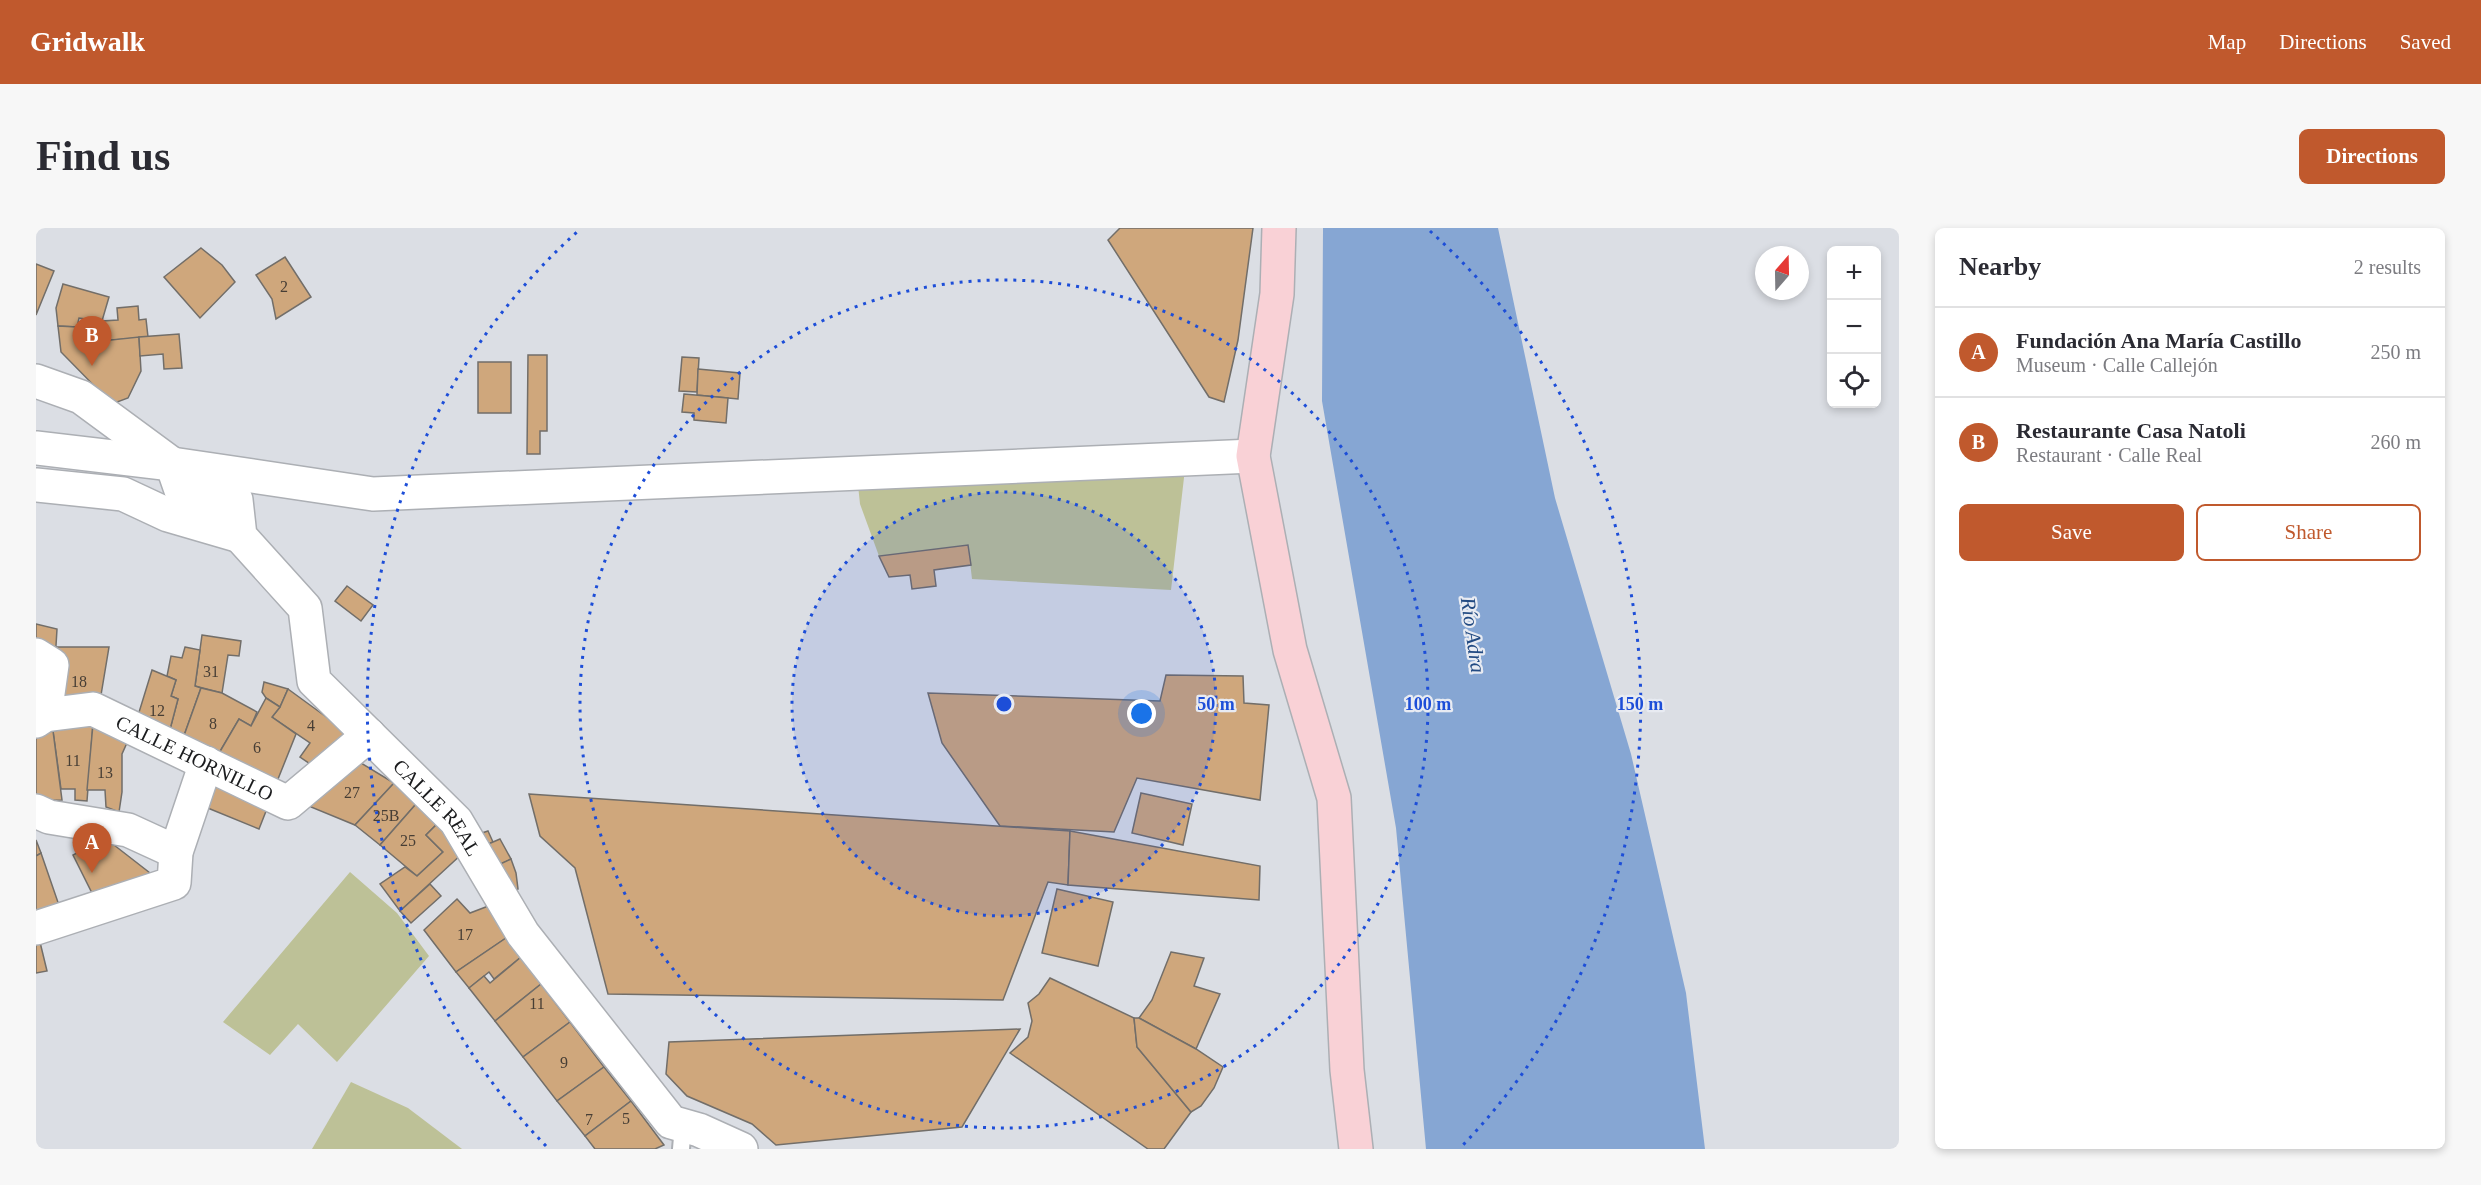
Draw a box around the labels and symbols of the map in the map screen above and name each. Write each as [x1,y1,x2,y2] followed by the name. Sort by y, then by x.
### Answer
[1755,246,1809,300] north arrow
[280,278,288,295] house number: 2
[72,316,112,366] pin: B
[1456,595,1490,674] water label: Río Adra
[203,663,219,680] house number: 31
[71,673,87,690] house number: 18
[994,694,1014,714] centre of rings
[1197,694,1235,714] text: 50 m
[1405,694,1451,714] text: 100 m
[1617,694,1663,714] text: 150 m
[1127,699,1156,728] your location
[149,702,165,719] house number: 12
[113,711,277,805] street label: CALLE HORNILLO
[209,715,217,732] house number: 8
[307,717,315,734] house number: 4
[253,739,261,756] house number: 6
[65,752,81,769] house number: 11
[389,755,485,860] street label: CALLE REAL
[97,764,113,781] house number: 13
[344,784,360,801] house number: 27
[373,807,399,824] house number: 25B
[72,824,112,873] pin: A
[400,832,416,849] house number: 25
[457,926,473,943] house number: 17
[529,995,545,1012] house number: 11
[560,1054,568,1071] house number: 9
[622,1110,630,1127] house number: 5
[585,1111,593,1128] house number: 7

